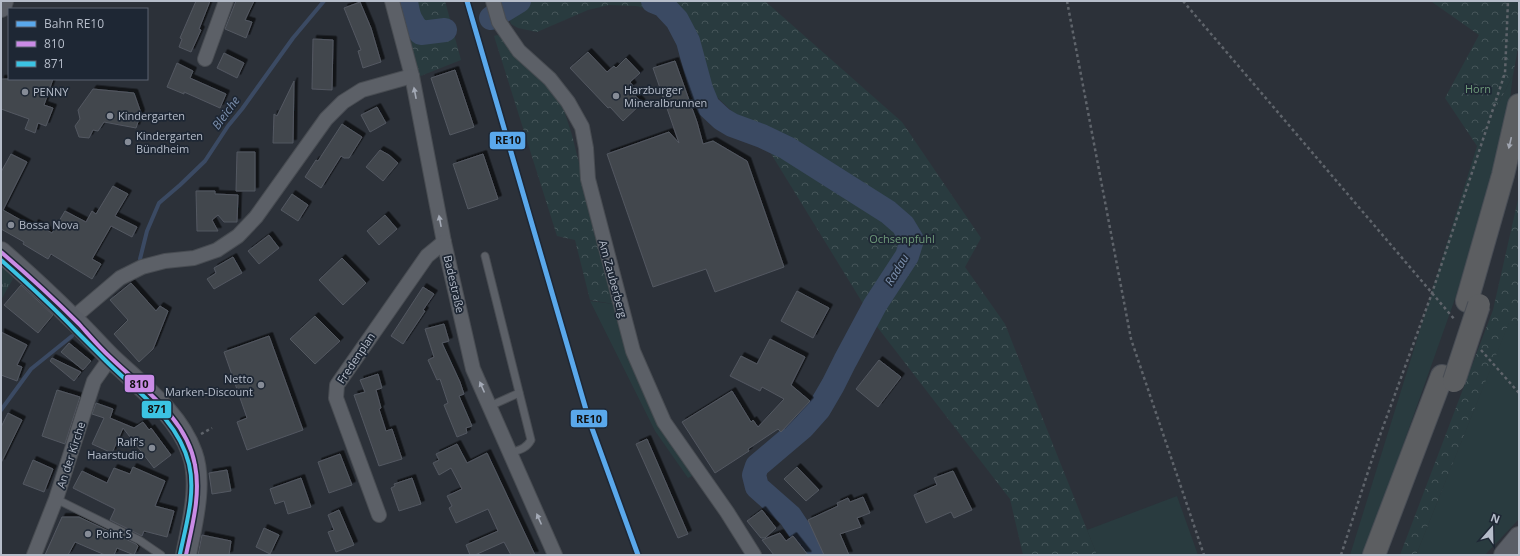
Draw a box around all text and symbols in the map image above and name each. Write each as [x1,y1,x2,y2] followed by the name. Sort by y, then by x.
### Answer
[8,8,148,80] legend
[44,15,104,32] text: Bahn RE10
[44,35,65,52] text: 810
[44,55,65,72] text: 871
[1465,81,1491,96] park label: Horn
[624,82,707,110] place label: Harzburger Mineralbrunnen
[33,84,69,99] place label: PENNY
[20,87,30,97] marker: PENNY
[412,87,418,99] one-way arrow
[611,91,621,101] marker: Harzburger Mineralbrunnen
[208,93,244,133] water label: Bleiche
[118,108,185,123] place label: Kindergarten
[105,111,115,121] marker: Kindergarten
[136,128,203,156] place label: Kindergarten Bündheim
[489,131,526,150] line badge: RE10
[495,132,521,147] text: RE10
[123,137,133,147] marker: Kindergarten Bündheim
[1507,137,1513,149] one-way arrow
[436,215,442,227] one-way arrow
[19,217,79,232] place label: Bossa Nova
[6,220,16,230] marker: Bossa Nova
[869,231,935,246] park label: Ochsenpfuhl
[596,238,631,319] street label: Am Zauberberg
[880,251,913,289] water label: Radau
[441,253,468,314] street label: Badestraße
[333,329,378,386] street label: Fredenplan
[165,371,253,399] place label: Netto Marken-Discount
[124,374,155,393] line badge: 810
[130,376,148,391] text: 810
[256,380,266,390] marker: Netto Marken-Discount
[478,381,484,393] one-way arrow
[141,400,172,419] line badge: 871
[148,401,166,416] text: 871
[570,409,608,428] line badge: RE10
[576,411,602,426] text: RE10
[53,420,88,490] street label: An der Kirche
[87,434,144,462] place label: Ralf's Haarstudio
[147,443,157,453] marker: Ralf's Haarstudio
[1472,508,1512,548] north arrow
[1489,510,1502,527] text: N
[536,514,542,525] one-way arrow
[96,526,132,541] place label: Point S
[83,529,93,539] marker: Point S

